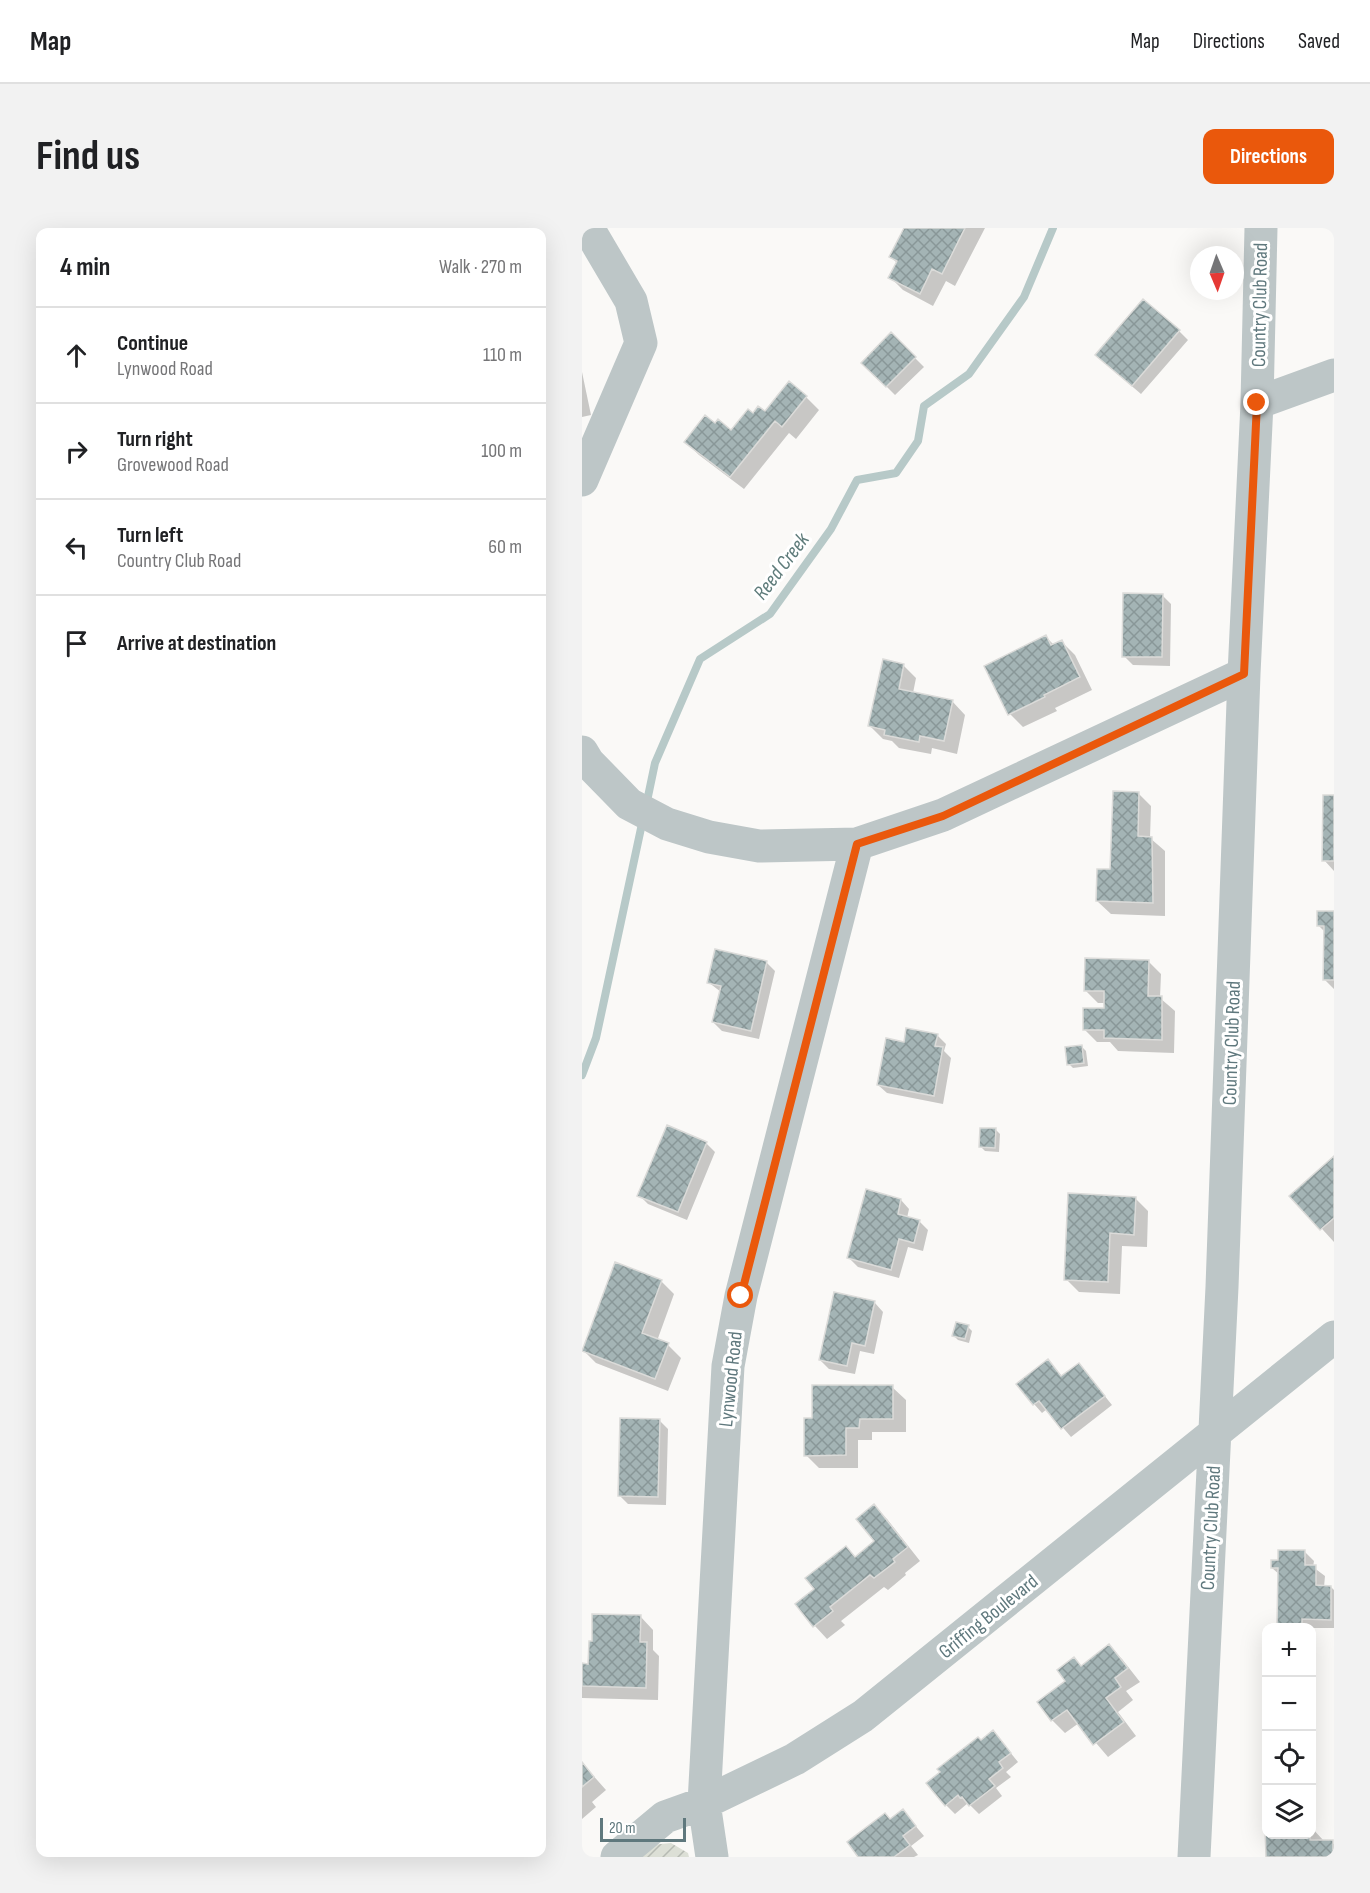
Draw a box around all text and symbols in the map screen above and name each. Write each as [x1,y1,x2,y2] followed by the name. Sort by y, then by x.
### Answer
[30,25,71,58] text: Map
[1130,29,1160,54] text: Map
[1193,29,1265,54] text: Directions
[1298,29,1340,54] text: Saved
[1203,129,1334,184] button: Directions
[36,131,140,182] text: Find us
[1247,243,1273,367] street label: Country Club Road
[1190,246,1244,300] north arrow
[60,252,110,283] text: 4 min
[439,255,522,279] text: Walk · 270 m
[117,330,188,357] text: Continue
[60,339,93,372] icon: ahead
[483,343,522,367] text: 110 m
[117,357,213,381] text: Lynwood Road
[1243,389,1269,415] route end
[117,426,193,453] text: Turn right
[60,435,93,468] icon: right
[481,439,522,463] text: 100 m
[117,453,229,477] text: Grovewood Road
[117,522,183,549] text: Turn left
[748,527,815,605] water label: Reed Creek
[60,531,93,564] icon: left
[488,535,522,559] text: 60 m
[117,549,241,573] text: Country Club Road
[60,627,93,660] icon: arrive
[117,630,276,657] text: Arrive at destination
[1218,980,1246,1106] street label: Country Club Road
[727,1282,753,1308] route start
[714,1330,748,1428] street label: Lynwood Road
[1196,1465,1226,1591] street label: Country Club Road
[934,1570,1043,1664] street label: Griffing Boulevard
[1262,1623,1316,1839] map controls
[1262,1623,1316,1677] button: +
[1262,1677,1316,1731] button: −
[1262,1731,1316,1785] button: locate
[1262,1785,1316,1839] button: layers
[600,1815,686,1842] scale bar
[609,1819,636,1838] text: 20 m

